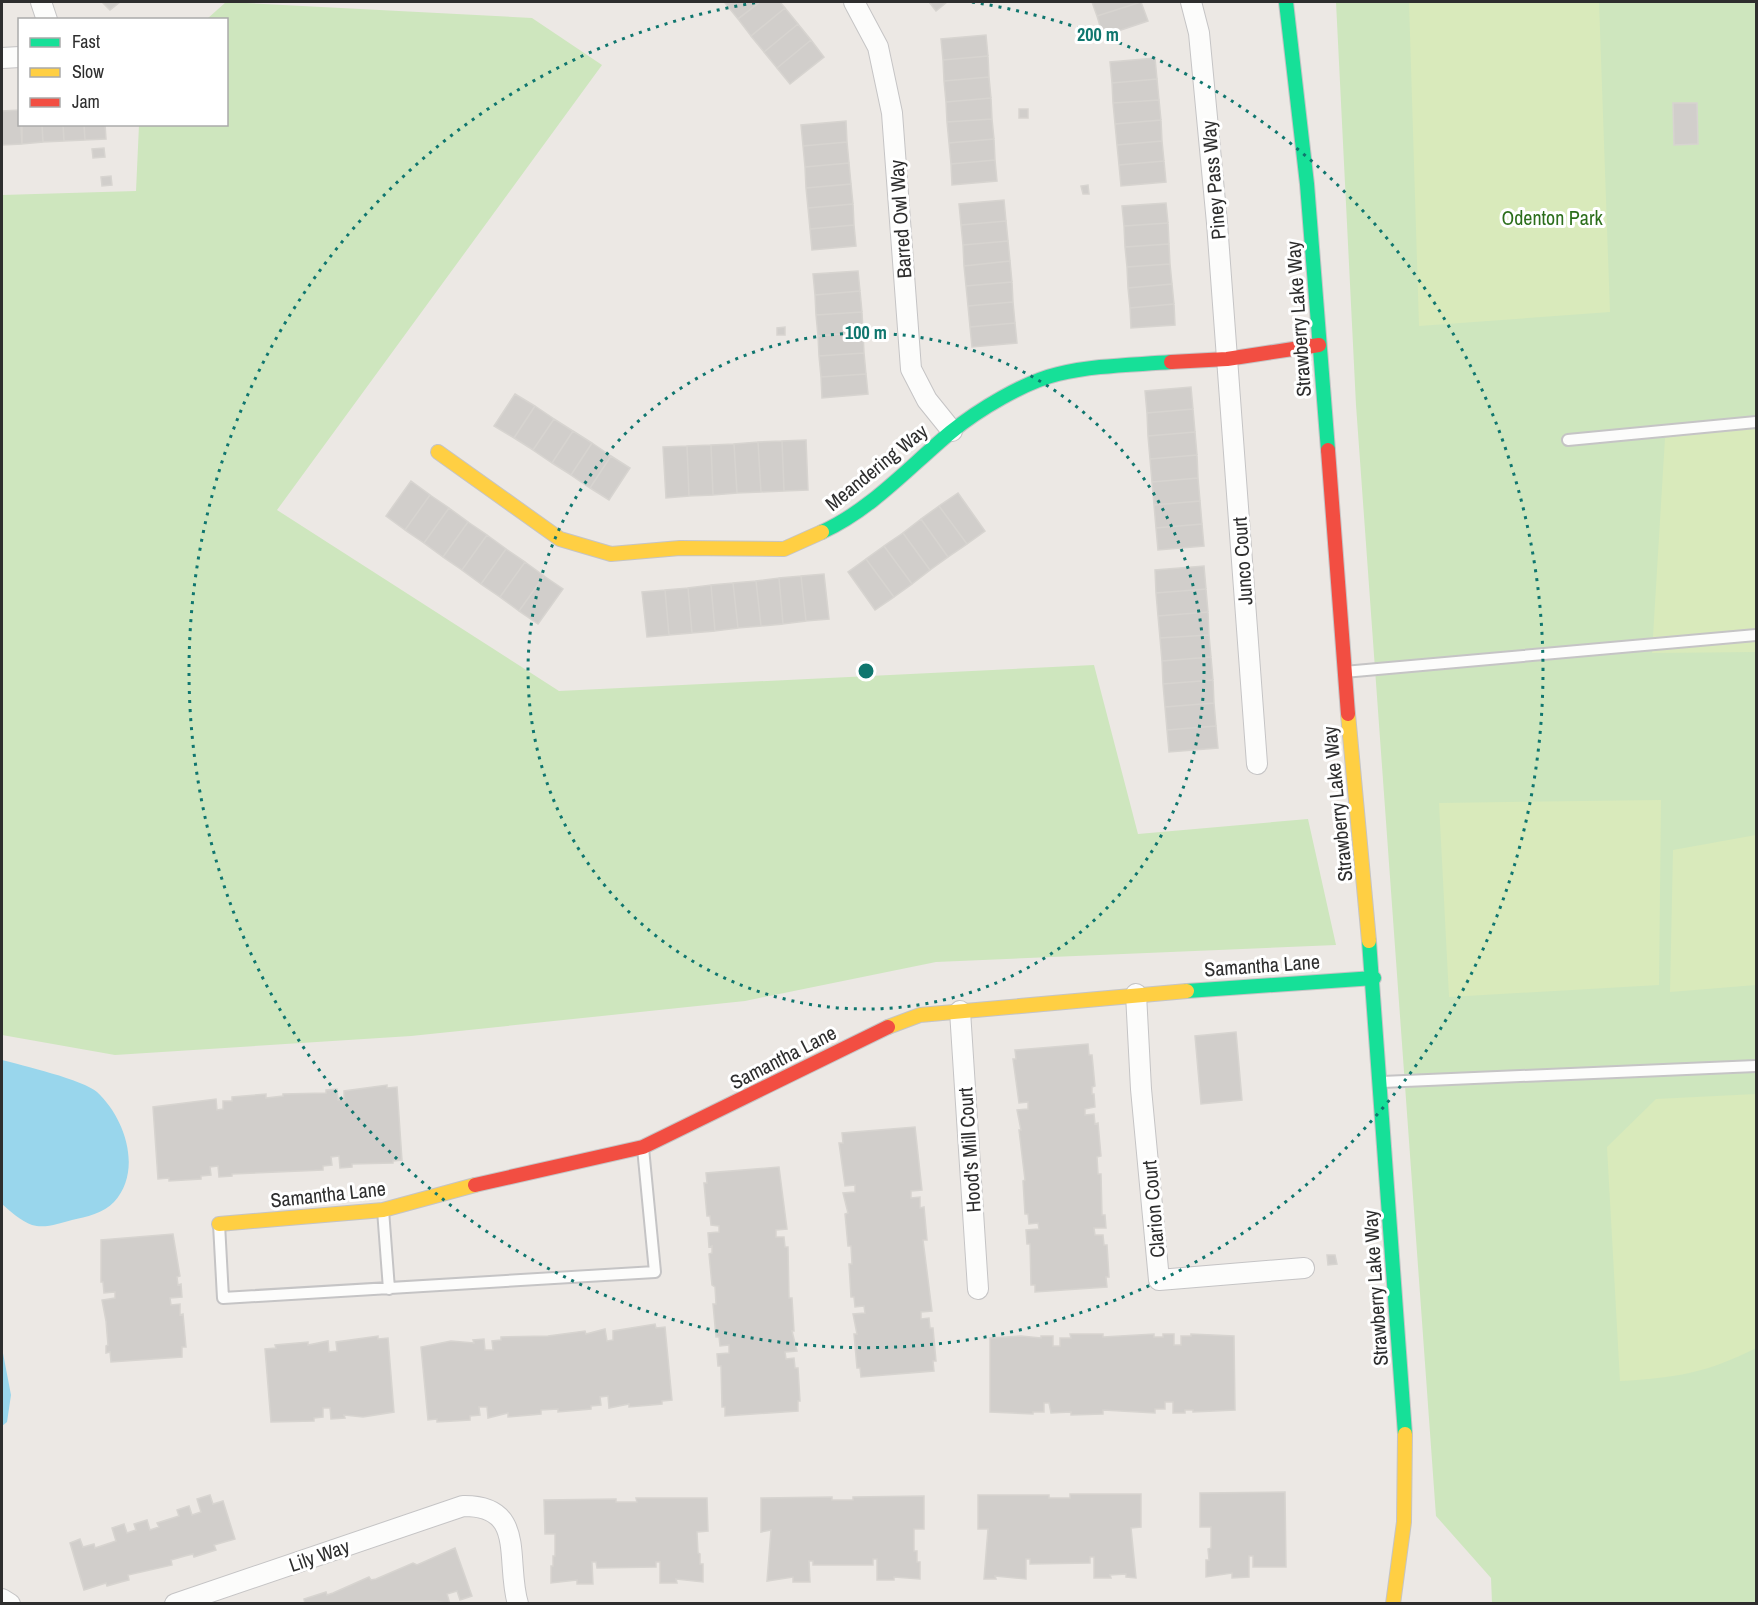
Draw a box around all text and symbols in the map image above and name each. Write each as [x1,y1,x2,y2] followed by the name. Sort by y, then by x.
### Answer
[18,18,228,126] legend
[1077,22,1119,47] text: 200 m
[72,29,100,54] text: Fast
[72,59,104,84] text: Slow
[72,89,100,114] text: Jam
[1194,118,1232,241] street label: Piney Pass Way
[882,158,918,279] street label: Barred Owl Way
[1501,204,1603,231] park label: Odenton Park
[1279,239,1317,398] street label: Strawberry Lake Way
[845,320,887,345] text: 100 m
[819,417,933,517] street label: Meandering Way
[1225,516,1259,606] street label: Junco Court
[856,661,876,681] centre of rings
[1315,724,1359,883] street label: Strawberry Lake Way
[1203,947,1321,983] street label: Samantha Lane
[725,1019,841,1095] street label: Samantha Lane
[951,1086,987,1213] street label: Hood's Mill Court
[1135,1159,1171,1259] street label: Clarion Court
[269,1175,387,1213] street label: Samantha Lane
[1356,1208,1394,1367] street label: Strawberry Lake Way
[285,1532,354,1578] street label: Lily Way

